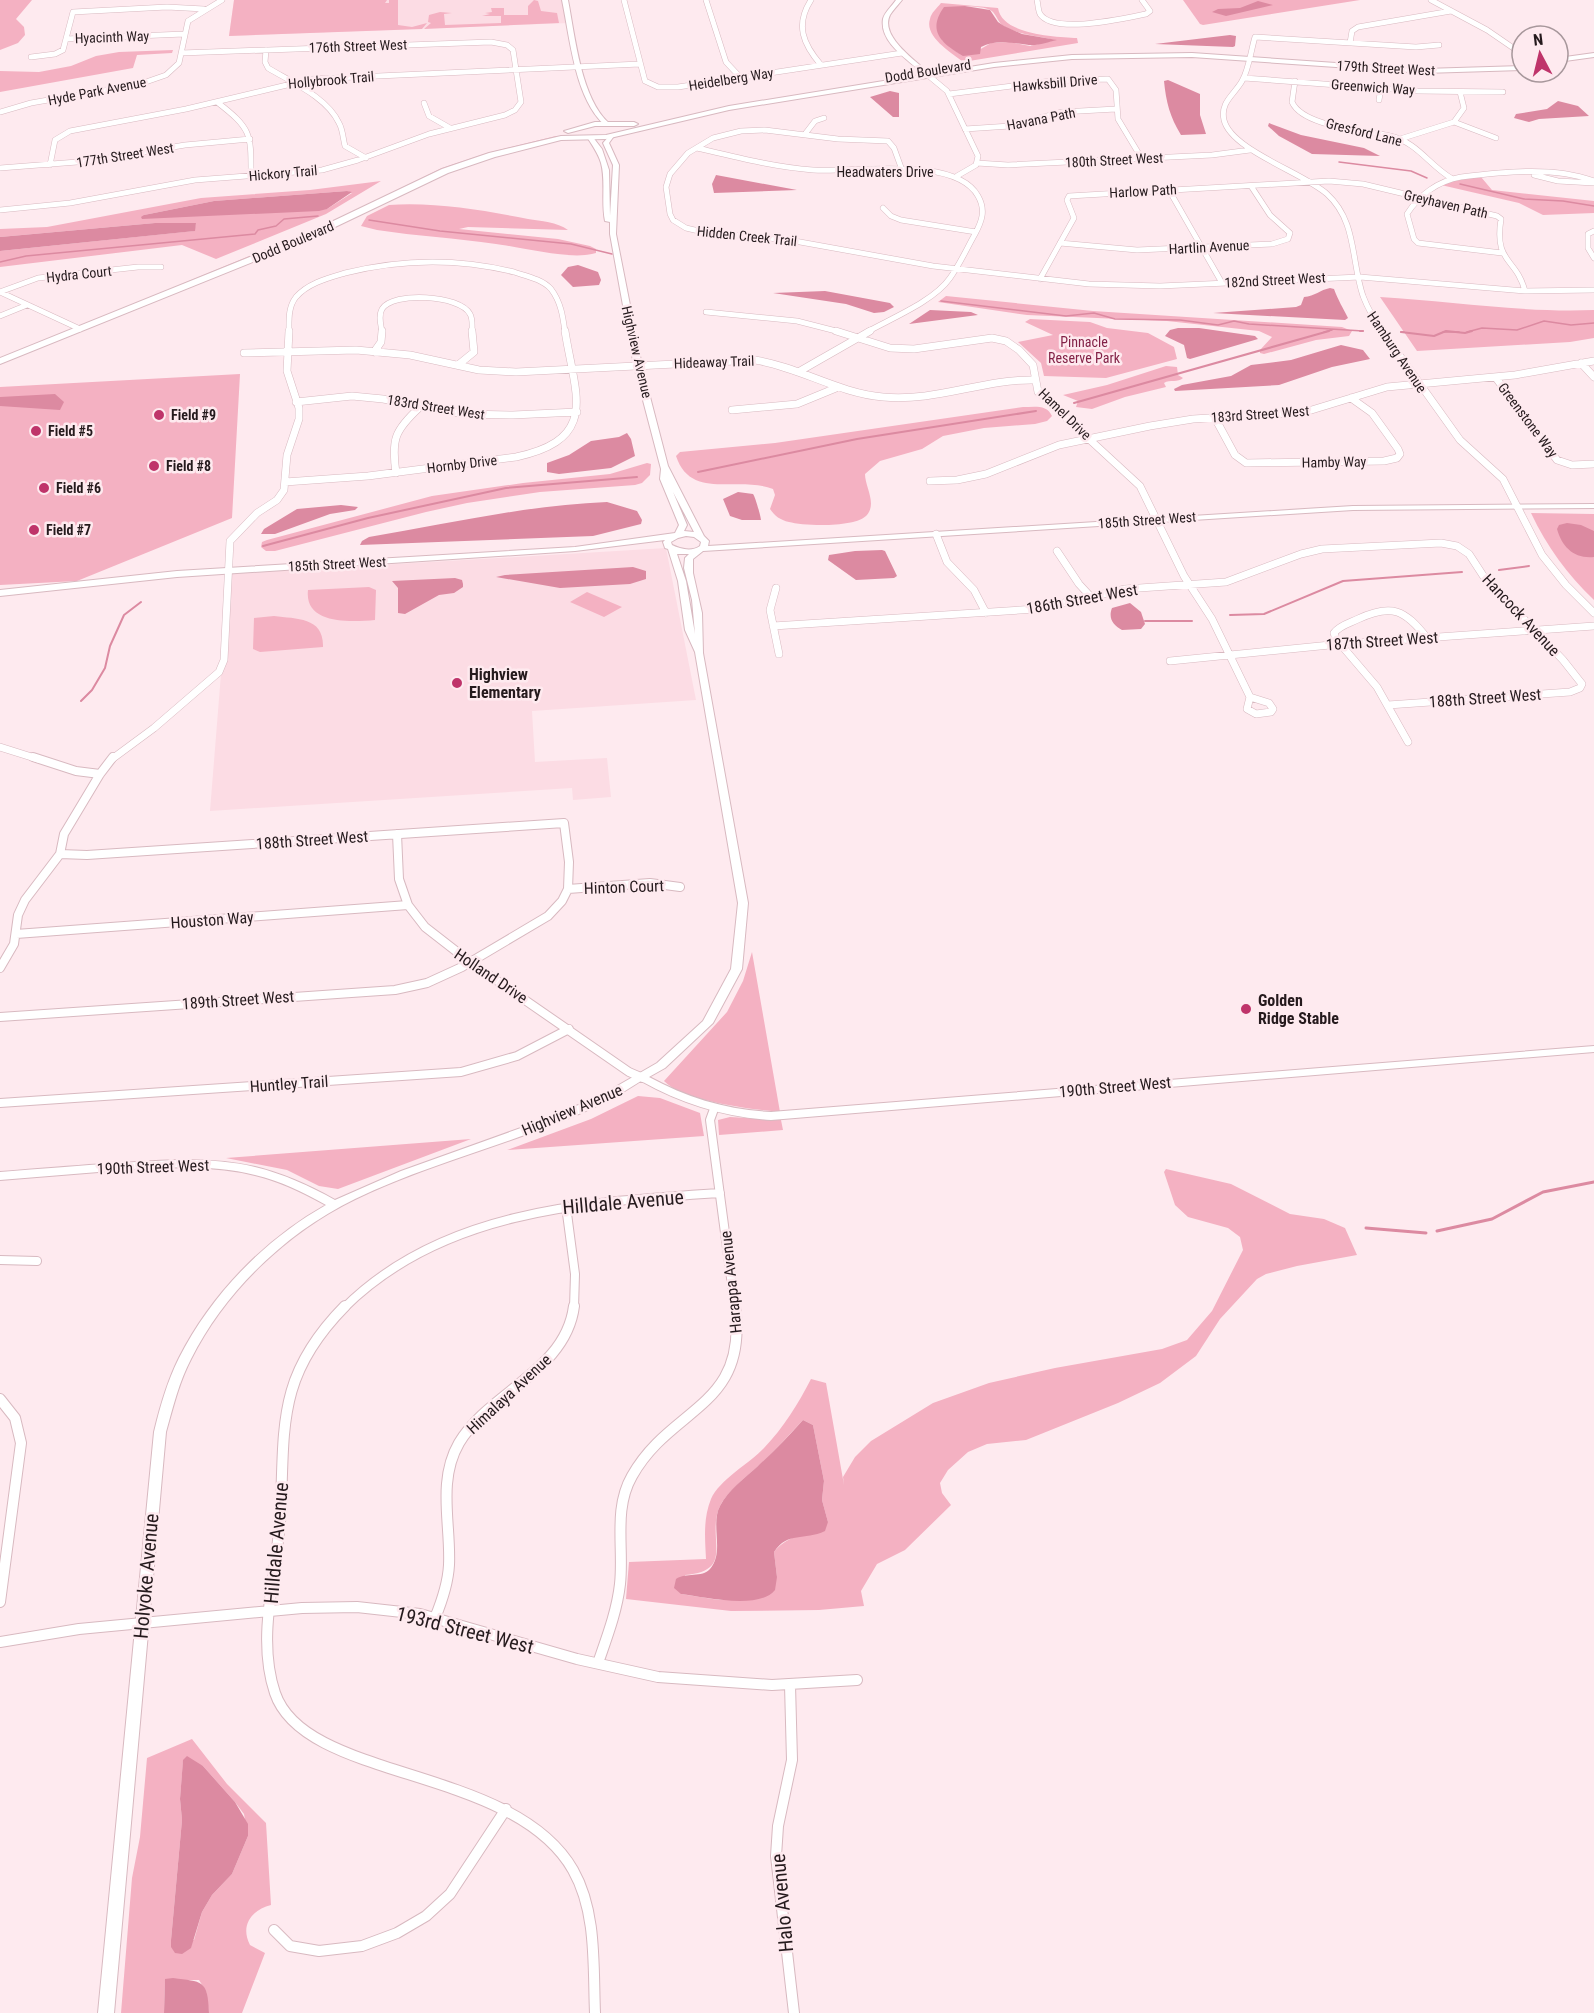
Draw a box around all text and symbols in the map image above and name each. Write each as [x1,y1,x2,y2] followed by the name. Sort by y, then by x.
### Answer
[1510,24,1570,84] north arrow
[74,28,150,46] street label: Hyacinth Way
[1532,30,1544,50] text: N
[309,36,407,56] street label: 176th Street West
[884,56,972,86] street label: Dodd Boulevard
[1336,57,1436,79] street label: 179th Street West
[687,64,775,94] street label: Heidelberg Way
[287,68,375,92] street label: Hollybrook Trail
[1012,71,1098,95] street label: Hawksbill Drive
[47,74,148,108] street label: Hyde Park Avenue
[1331,76,1416,98] street label: Greenwich Way
[1005,104,1077,134] street label: Havana Path
[1324,115,1404,149] street label: Gresford Lane
[75,139,175,171] street label: 177th Street West
[1064,149,1164,171] street label: 180th Street West
[248,162,318,184] street label: Hickory Trail
[836,164,934,180] street label: Headwaters Drive
[1109,181,1177,201] street label: Harlow Path
[1402,187,1490,221] street label: Greyhaven Path
[250,218,336,266] street label: Dodd Boulevard
[696,223,798,249] street label: Hidden Creek Trail
[1168,237,1250,257] street label: Hartlin Avenue
[45,263,113,285] street label: Hydra Court
[1224,269,1326,291] street label: 182nd Street West
[619,304,655,400] street label: Highview Avenue
[1364,308,1430,396] street label: Hamburg Avenue
[1048,334,1121,366] park label: Pinnacle Reserve Park
[674,353,754,371] street label: Hideaway Trail
[1495,380,1561,461] street label: Greenstone Way
[1035,385,1095,443] street label: Hamel Drive
[386,391,486,423] street label: 183rd Street West
[1210,403,1310,425] street label: 183rd Street West
[171,407,216,423] place label: Field #9
[152,408,166,422] marker: Field #9
[48,423,93,439] place label: Field #5
[29,424,43,438] marker: Field #5
[426,452,498,476] street label: Hornby Drive
[1302,453,1367,471] street label: Hamby Way
[166,458,211,474] place label: Field #8
[147,459,161,473] marker: Field #8
[56,480,101,496] place label: Field #6
[37,481,51,495] marker: Field #6
[1097,509,1197,531] street label: 185th Street West
[46,522,91,538] place label: Field #7
[27,523,41,537] marker: Field #7
[287,553,387,575] street label: 185th Street West
[1478,570,1564,660] street label: Hancock Avenue
[1025,580,1139,618] street label: 186th Street West
[1325,628,1439,654] street label: 187th Street West
[469,665,541,702] place label: Highview Elementary
[450,676,464,690] marker: Highview Elementary
[1428,685,1542,711] street label: 188th Street West
[255,827,369,853] street label: 188th Street West
[584,876,665,898] street label: Hinton Court
[170,908,254,932] street label: Houston Way
[451,945,531,1007] street label: Holland Drive
[181,987,295,1013] street label: 189th Street West
[1258,991,1339,1028] place label: Golden Ridge Stable
[1239,1002,1253,1016] marker: Golden Ridge Stable
[249,1072,329,1096] street label: Huntley Trail
[1058,1073,1172,1101] street label: 190th Street West
[519,1080,625,1140] street label: Highview Avenue
[96,1156,210,1178] street label: 190th Street West
[561,1185,685,1219] street label: Hilldale Avenue
[716,1230,746,1334] street label: Harappa Avenue
[463,1350,555,1438] street label: Himalaya Avenue
[259,1481,293,1605] street label: Hilldale Avenue
[129,1512,163,1640] street label: Holyoke Avenue
[394,1601,536,1659] street label: 193rd Street West
[766,1853,798,1953] street label: Halo Avenue

